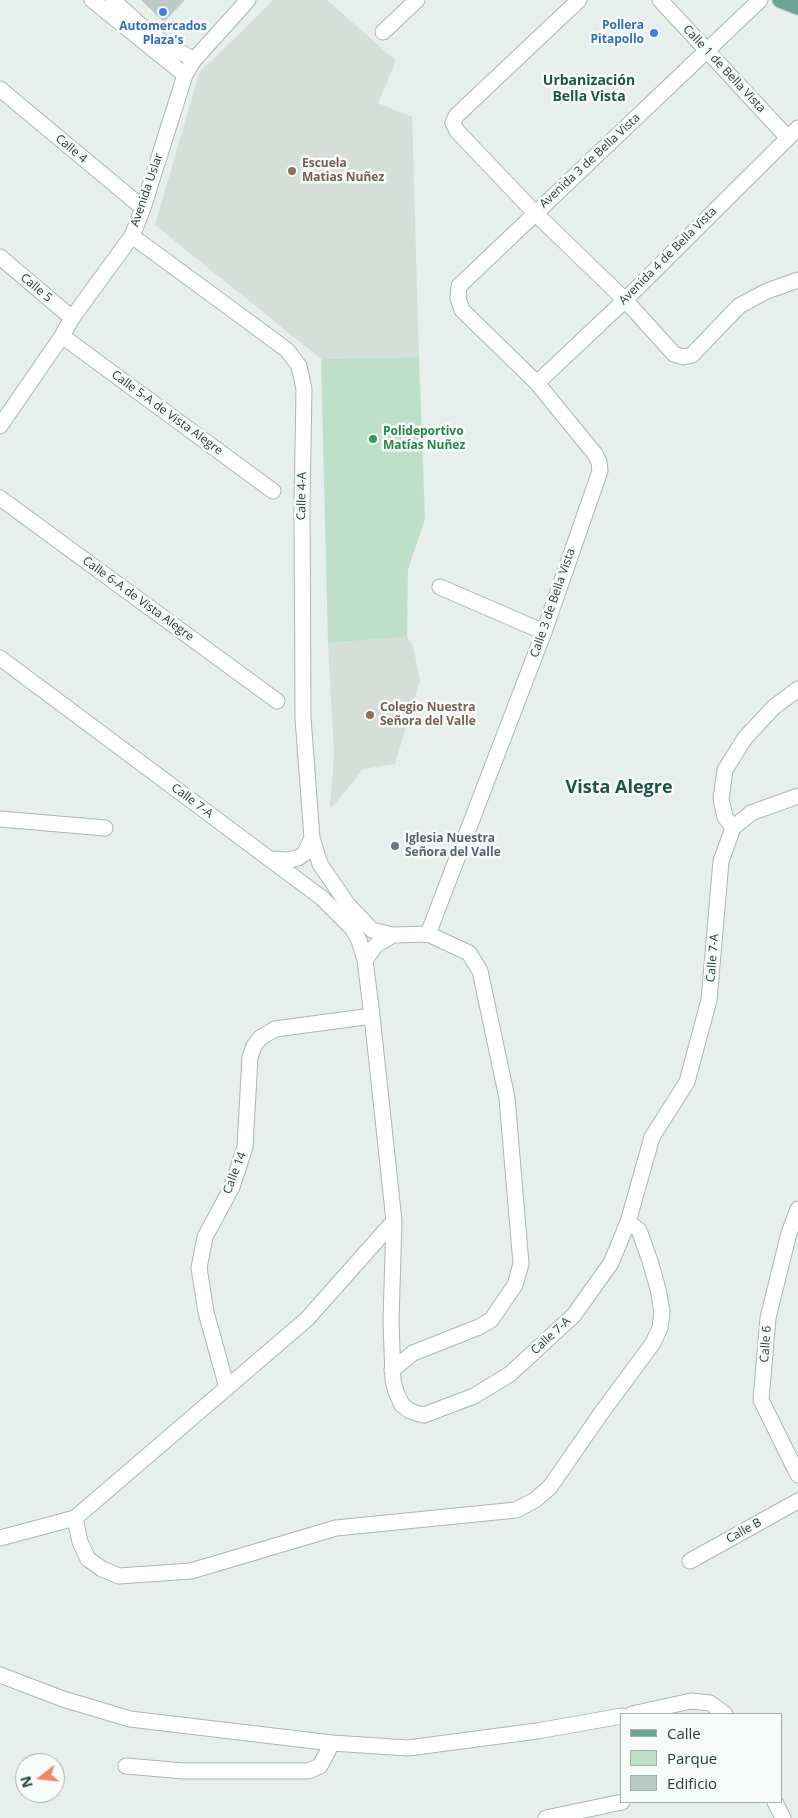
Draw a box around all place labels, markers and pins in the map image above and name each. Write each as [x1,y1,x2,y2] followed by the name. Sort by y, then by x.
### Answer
[157,6,169,18] marker: Automercados Plaza's
[591,19,644,47] place label: Pollera Pitapollo
[119,20,207,48] place label: Automercados Plaza's
[648,27,660,39] marker: Pollera Pitapollo
[302,157,384,185] place label: Escuela Matias Nuñez
[286,165,298,177] marker: Escuela Matias Nuñez
[383,425,465,453] place label: Polideportivo Matías Nuñez
[367,433,379,445] marker: Polideportivo Matías Nuñez
[380,701,476,729] place label: Colegio Nuestra Señora del Valle
[364,709,376,721] marker: Colegio Nuestra Señora del Valle
[405,832,501,860] place label: Iglesia Nuestra Señora del Valle
[389,840,401,852] marker: Iglesia Nuestra Señora del Valle

